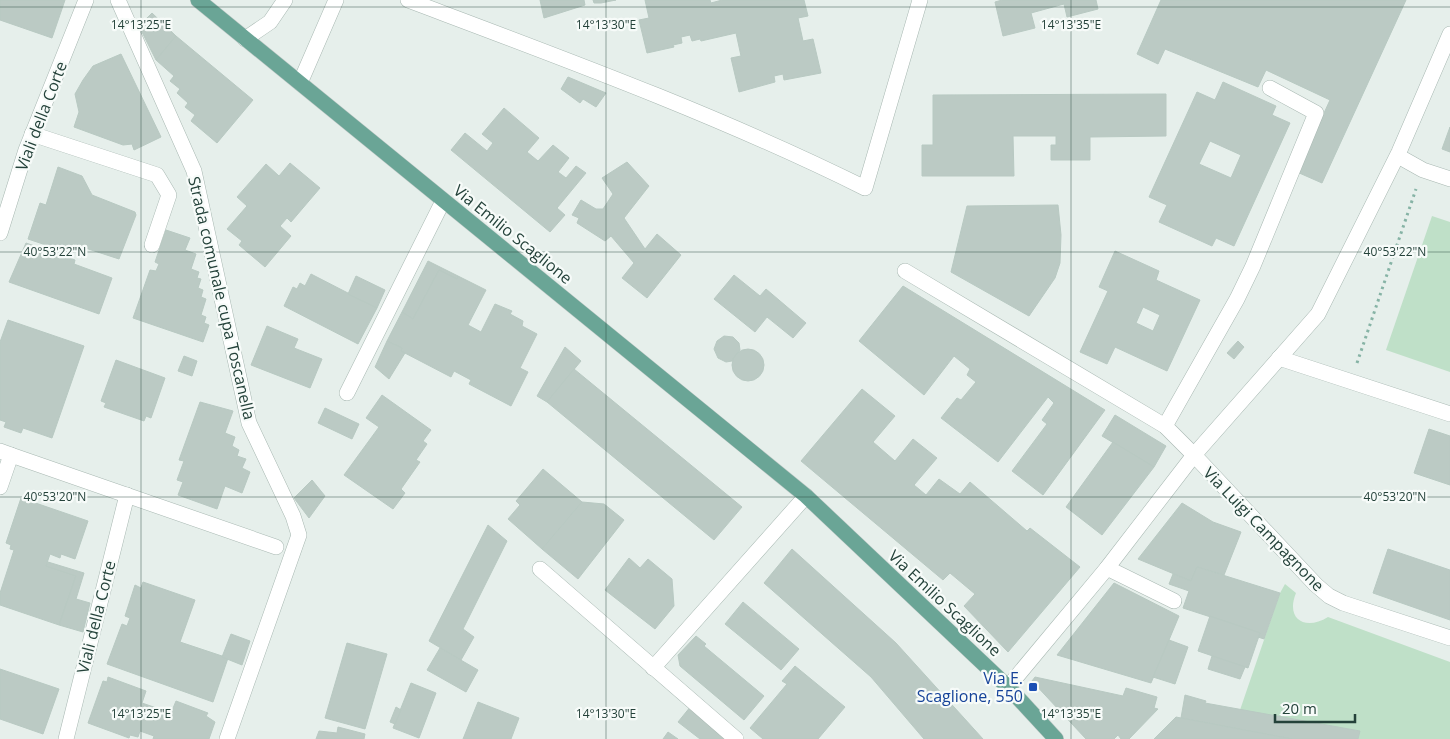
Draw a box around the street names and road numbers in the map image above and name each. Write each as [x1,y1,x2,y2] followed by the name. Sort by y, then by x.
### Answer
[10,58,72,174] street label: Viali della Corte
[183,174,261,422] street label: Strada comunale cupa Toscanella
[449,179,577,289] street label: Via Emilio Scaglione
[1199,462,1329,596] street label: Via Luigi Campagnone
[884,545,1006,661] street label: Via Emilio Scaglione
[71,558,121,676] street label: Viali della Corte

